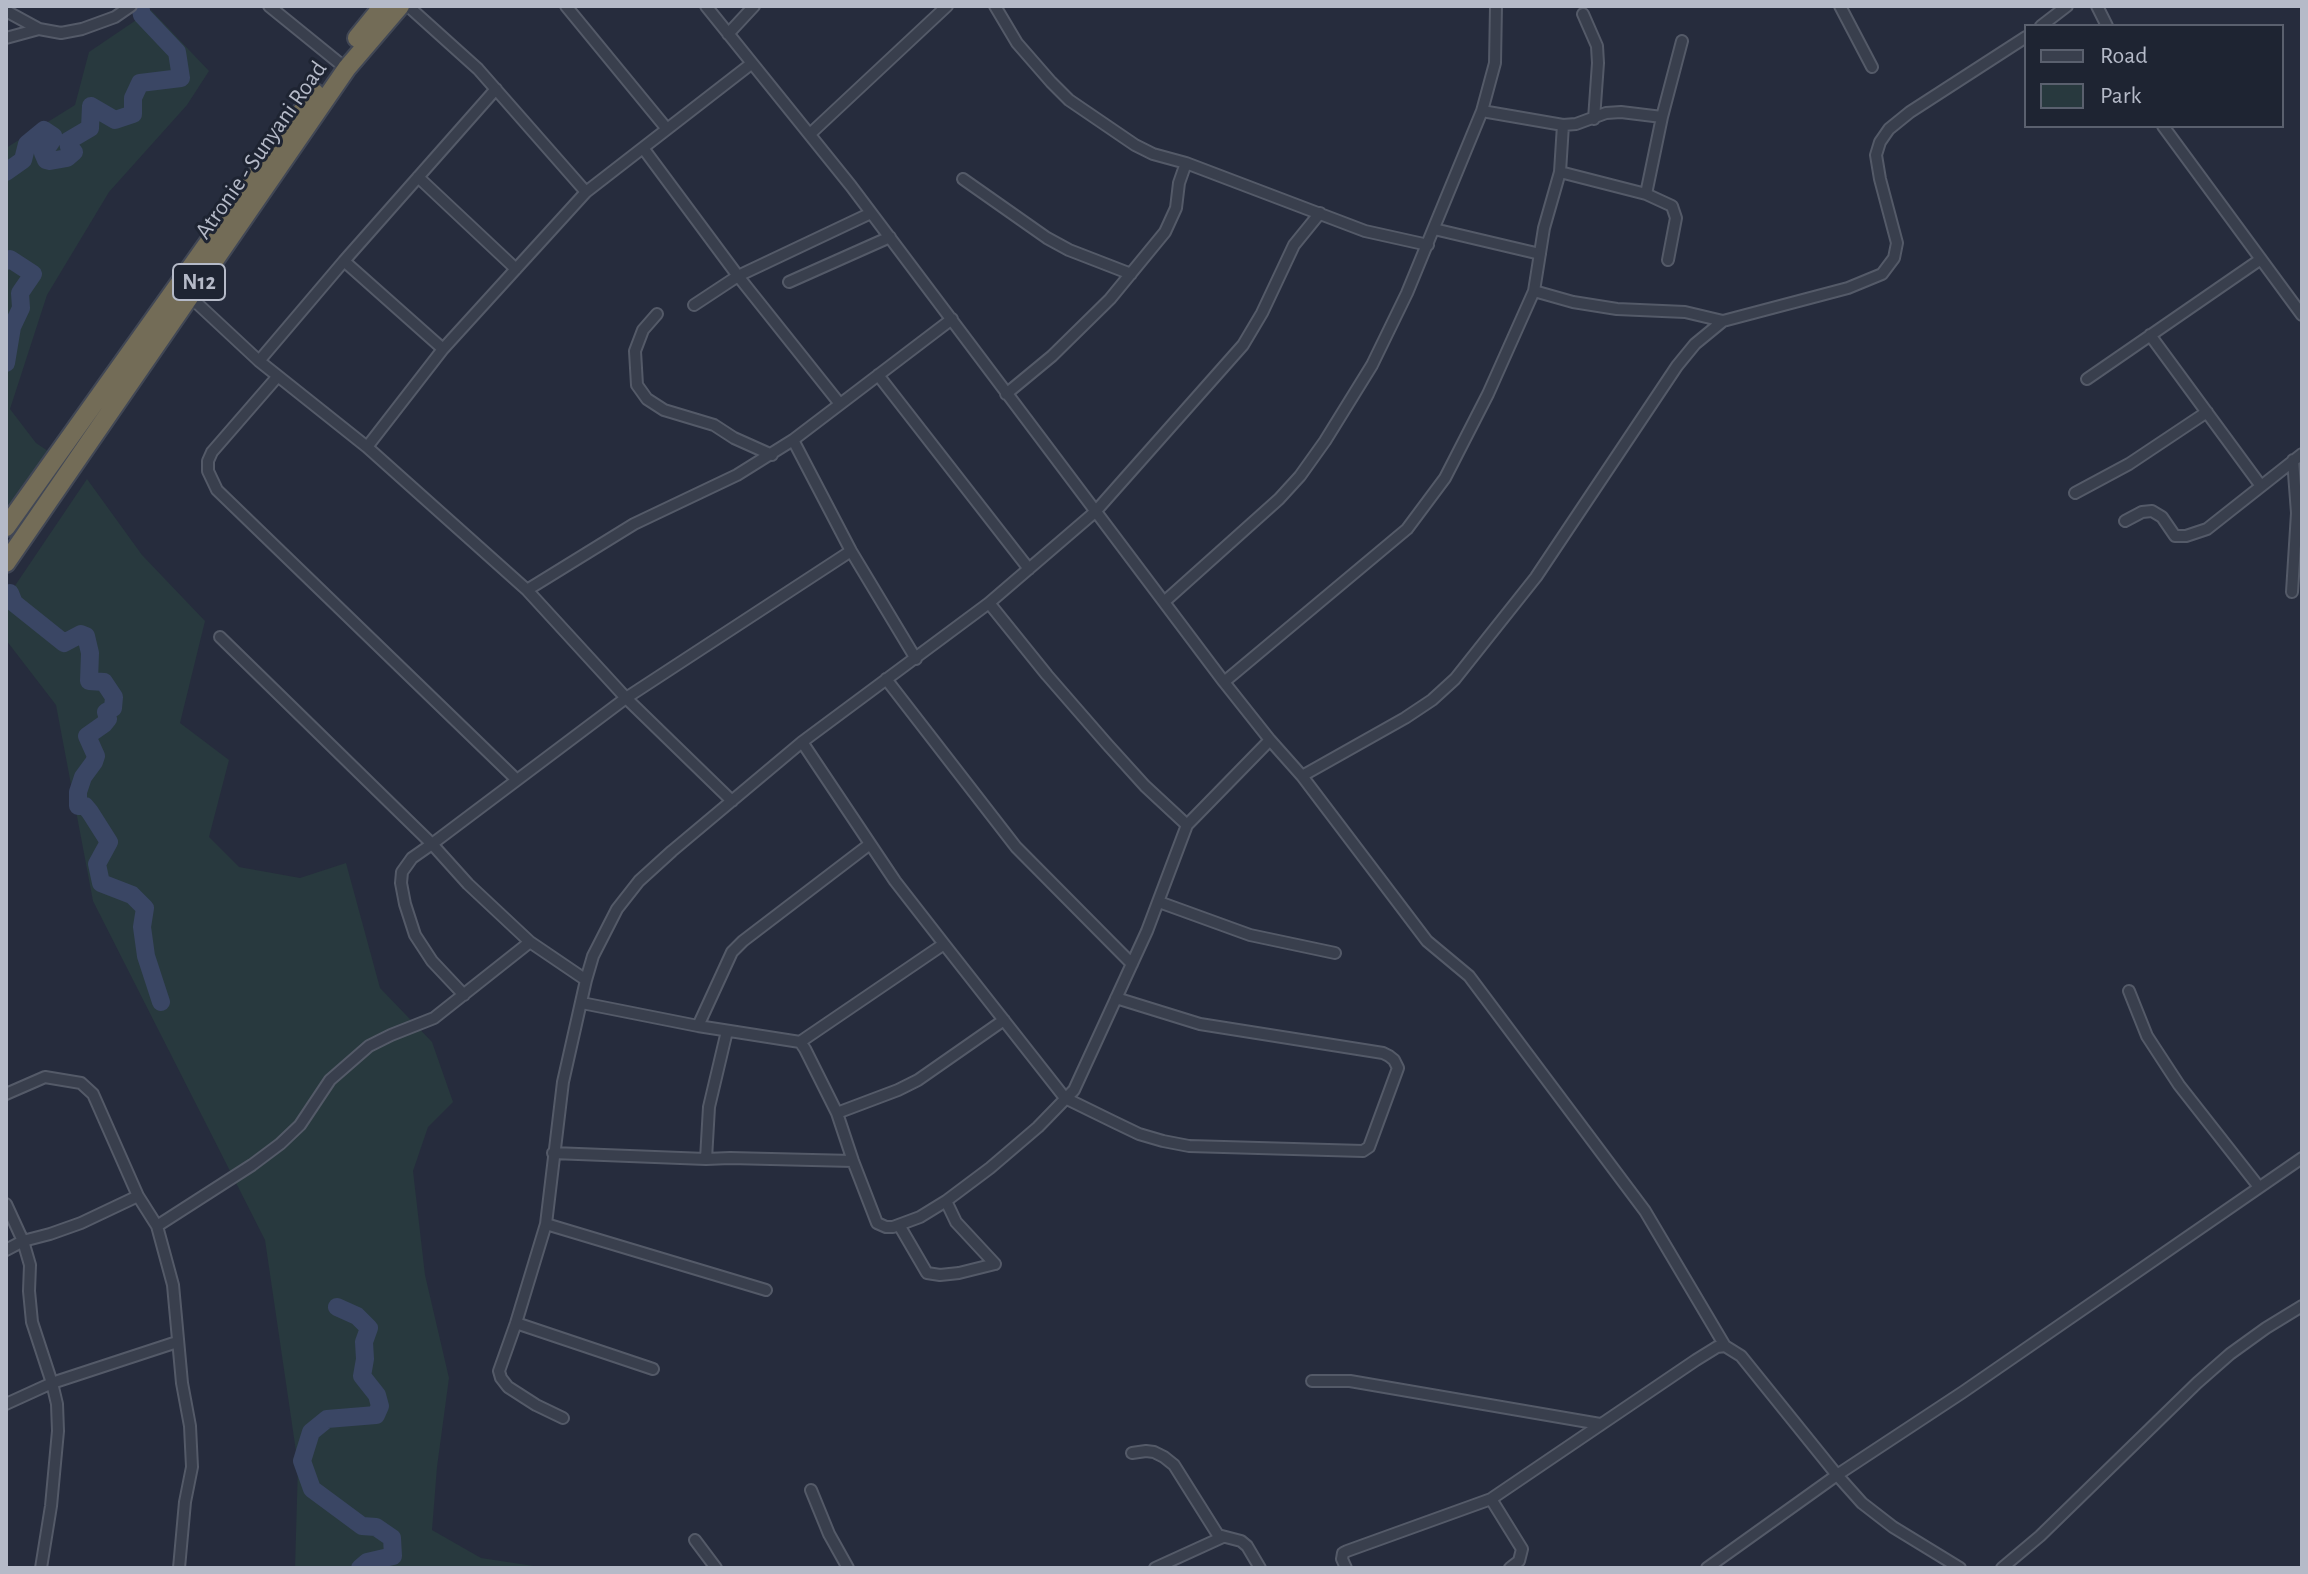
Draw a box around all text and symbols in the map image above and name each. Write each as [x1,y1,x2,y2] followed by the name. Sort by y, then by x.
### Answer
[2024,24,2284,128] legend
[2100,44,2148,68] text: Road
[189,55,333,245] street label: Atronie - Sunyani Road
[2100,84,2141,108] text: Park
[173,264,225,300] road number: N12

